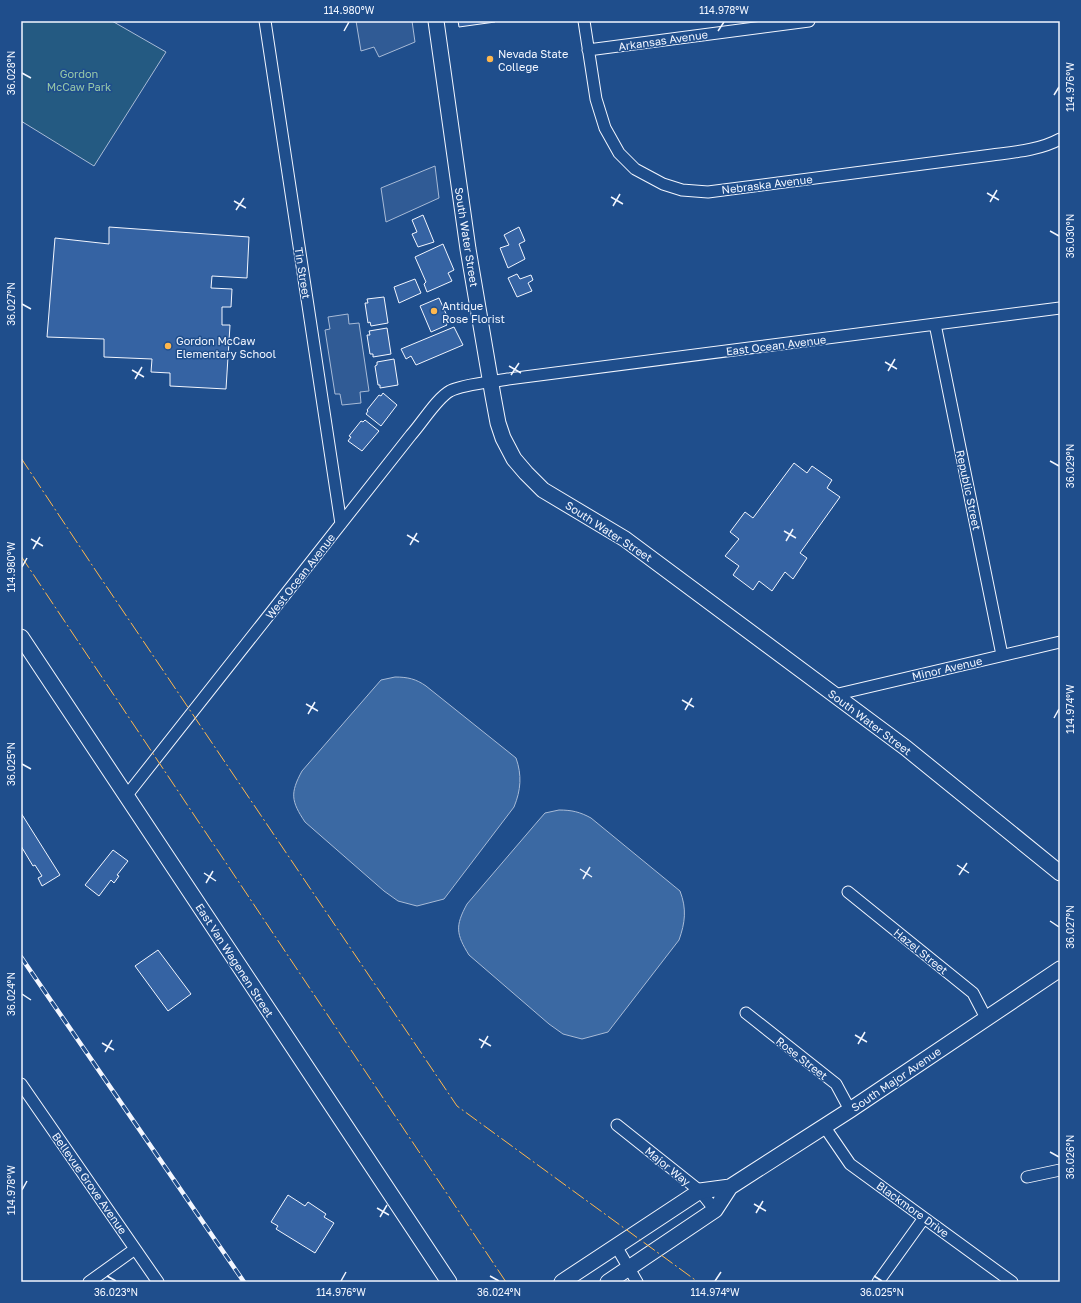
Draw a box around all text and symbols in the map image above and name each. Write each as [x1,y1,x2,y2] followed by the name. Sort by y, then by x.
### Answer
[324,4,375,16] text: 114.980°W
[699,4,749,16] text: 114.978°W
[617,27,709,53] street label: Arkansas Avenue
[498,47,568,73] place label: Nevada State College
[5,51,17,95] text: 36.028°N
[485,54,495,64] marker: Nevada State College
[1064,62,1076,112] text: 114.976°W
[47,67,111,93] park label: Gordon McCaw Park
[721,172,813,196] street label: Nebraska Avenue
[453,186,481,288] street label: South Water Street
[1064,214,1076,258] text: 36.030°N
[293,246,313,300] street label: Tin Street
[5,282,17,326] text: 36.027°N
[442,299,505,325] place label: Antique Rose Florist
[429,306,439,316] marker: Antique Rose Florist
[725,332,827,358] street label: East Ocean Avenue
[176,334,276,360] place label: Gordon McCaw Elementary School
[163,341,173,351] marker: Gordon McCaw Elementary School
[1064,444,1076,488] text: 36.029°N
[954,449,984,531] street label: Republic Street
[563,498,655,564] street label: South Water Street
[263,531,337,621] street label: West Ocean Avenue
[5,541,17,592] text: 114.980°W
[911,654,983,682] street label: Minor Avenue
[1064,684,1076,734] text: 114.974°W
[826,686,914,758] street label: South Water Street
[5,742,17,786] text: 36.025°N
[193,901,277,1019] street label: East Van Wagenen Street
[1064,905,1076,949] text: 36.027°N
[891,925,951,977] street label: Hazel Street
[5,972,17,1016] text: 36.024°N
[774,1034,830,1082] street label: Rose Street
[849,1044,943,1114] street label: South Major Avenue
[50,1130,130,1236] street label: Bellevue Grove Avenue
[1064,1135,1076,1179] text: 36.026°N
[643,1144,693,1188] street label: Major Way
[5,1165,17,1215] text: 114.978°W
[874,1178,952,1240] street label: Blackmore Drive
[94,1286,138,1298] text: 36.023°N
[316,1286,366,1298] text: 114.976°W
[477,1286,521,1298] text: 36.024°N
[690,1286,740,1298] text: 114.974°W
[860,1286,904,1298] text: 36.025°N

